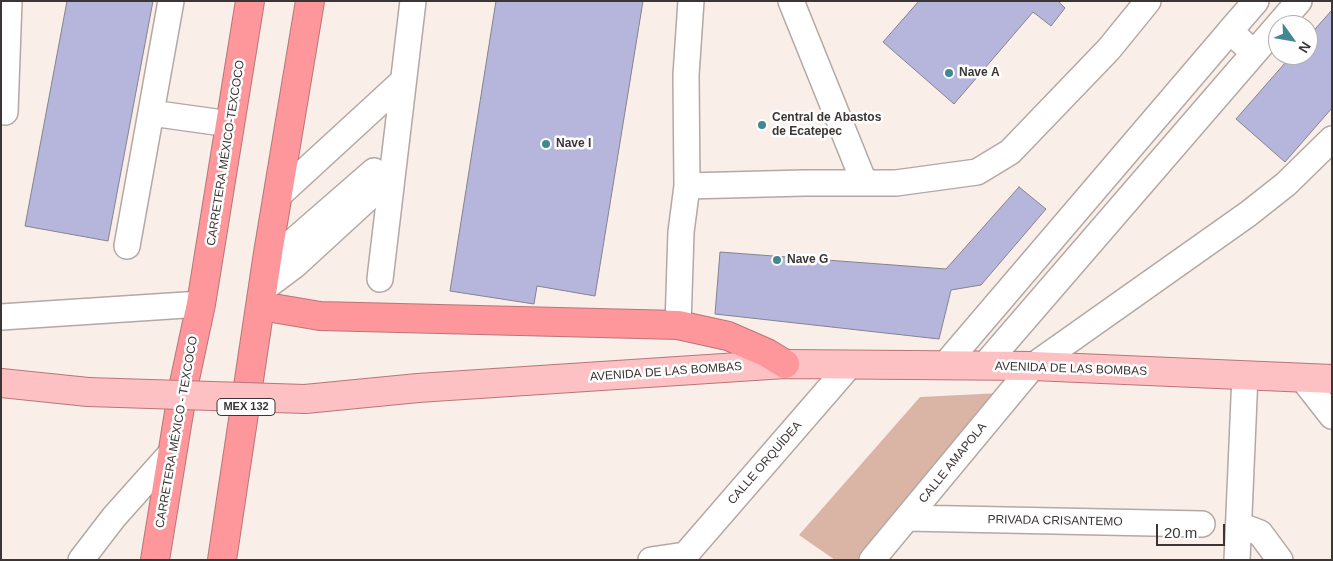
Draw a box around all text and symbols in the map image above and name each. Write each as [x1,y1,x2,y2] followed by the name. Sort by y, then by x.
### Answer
[1268,15,1318,65] north arrow
[1295,39,1314,56] text: N
[204,59,248,247] street label: CARRETERA MÉXICO-TEXCOCO
[959,66,1000,80] place label: Nave A
[943,67,955,79] marker: Nave A
[772,111,881,139] place label: Central de Abastos de Ecatepec
[756,119,768,131] marker: Central de Abastos de Ecatepec
[556,137,591,151] place label: Nave I
[540,138,552,150] marker: Nave I
[787,253,828,267] place label: Nave G
[771,254,783,266] marker: Nave G
[153,335,201,529] street label: CARRETERA MÉXICO - TEXCOCO
[589,359,743,385] street label: AVENIDA DE LAS BOMBAS
[995,359,1147,379] street label: AVENIDA DE LAS BOMBAS
[217,398,275,416] road number: MEX 132
[725,419,805,507] street label: CALLE ORQUÍDEA
[916,420,990,506] street label: CALLE AMAPOLA
[987,513,1123,529] street label: PRIVADA CRISANTEMO
[1158,514,1227,546] scale bar
[1164,524,1197,541] text: 20 m

